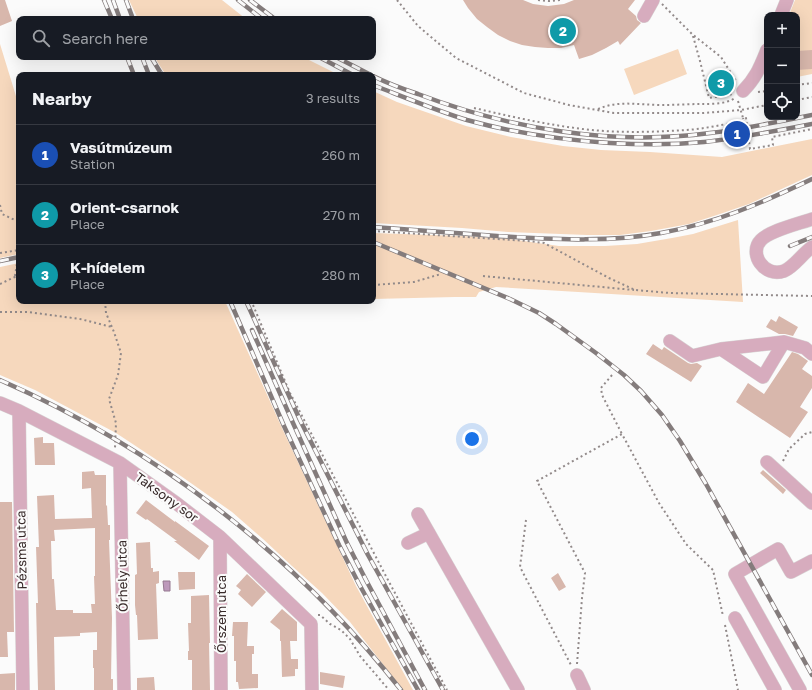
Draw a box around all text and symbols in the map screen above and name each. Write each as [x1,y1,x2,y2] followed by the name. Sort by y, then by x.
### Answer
[764,12,800,120] map controls
[764,12,800,48] button: +
[16,16,376,60] search box
[550,16,576,46] pin: 2
[30,27,52,49] icon: search
[62,29,148,47] text: Search here
[764,48,800,84] button: −
[708,68,734,98] pin: 3
[764,84,800,120] button: locate
[32,88,92,109] text: Nearby
[306,90,360,106] text: 3 results
[724,119,750,149] pin: 1
[70,138,172,156] text: Vasútmúzeum
[42,147,48,163] text: 1
[322,147,360,163] text: 260 m
[70,156,115,172] text: Station
[70,198,179,216] text: Orient-csarnok
[41,207,49,223] text: 2
[323,207,360,223] text: 270 m
[70,216,105,232] text: Place
[70,258,145,276] text: K-hídelem
[41,267,49,283] text: 3
[322,267,360,283] text: 280 m
[70,276,105,292] text: Place
[462,429,482,449] your location
[132,469,202,525] street label: Taksony sor
[12,510,30,590] street label: Pézsma utca
[113,540,131,612] street label: Őrhely utca
[213,575,229,653] street label: Őrszem utca

